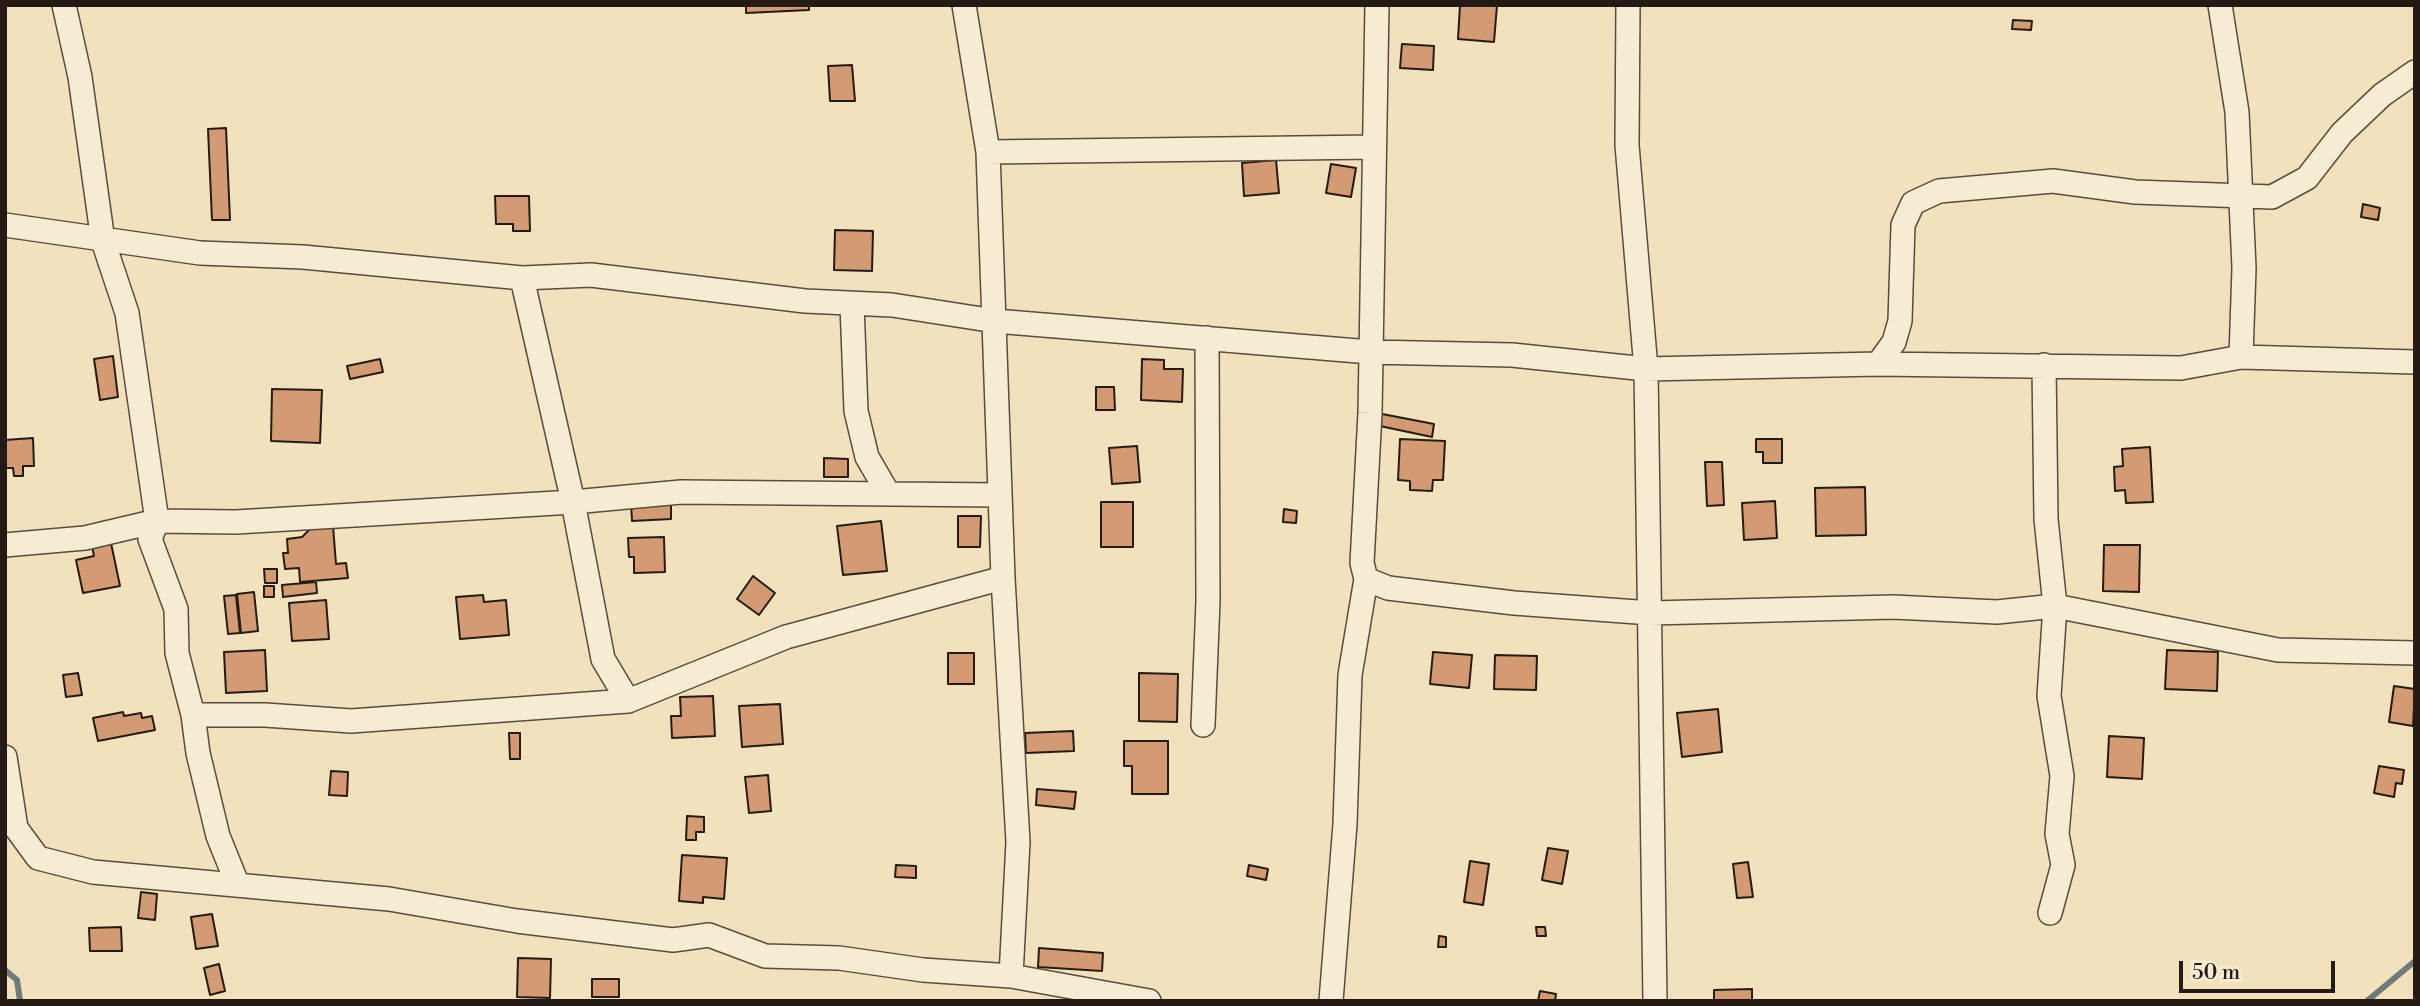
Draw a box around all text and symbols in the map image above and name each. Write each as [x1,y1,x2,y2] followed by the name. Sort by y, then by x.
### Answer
[2182,946,2338,990] scale bar
[2192,960,2240,986] text: 50 m

